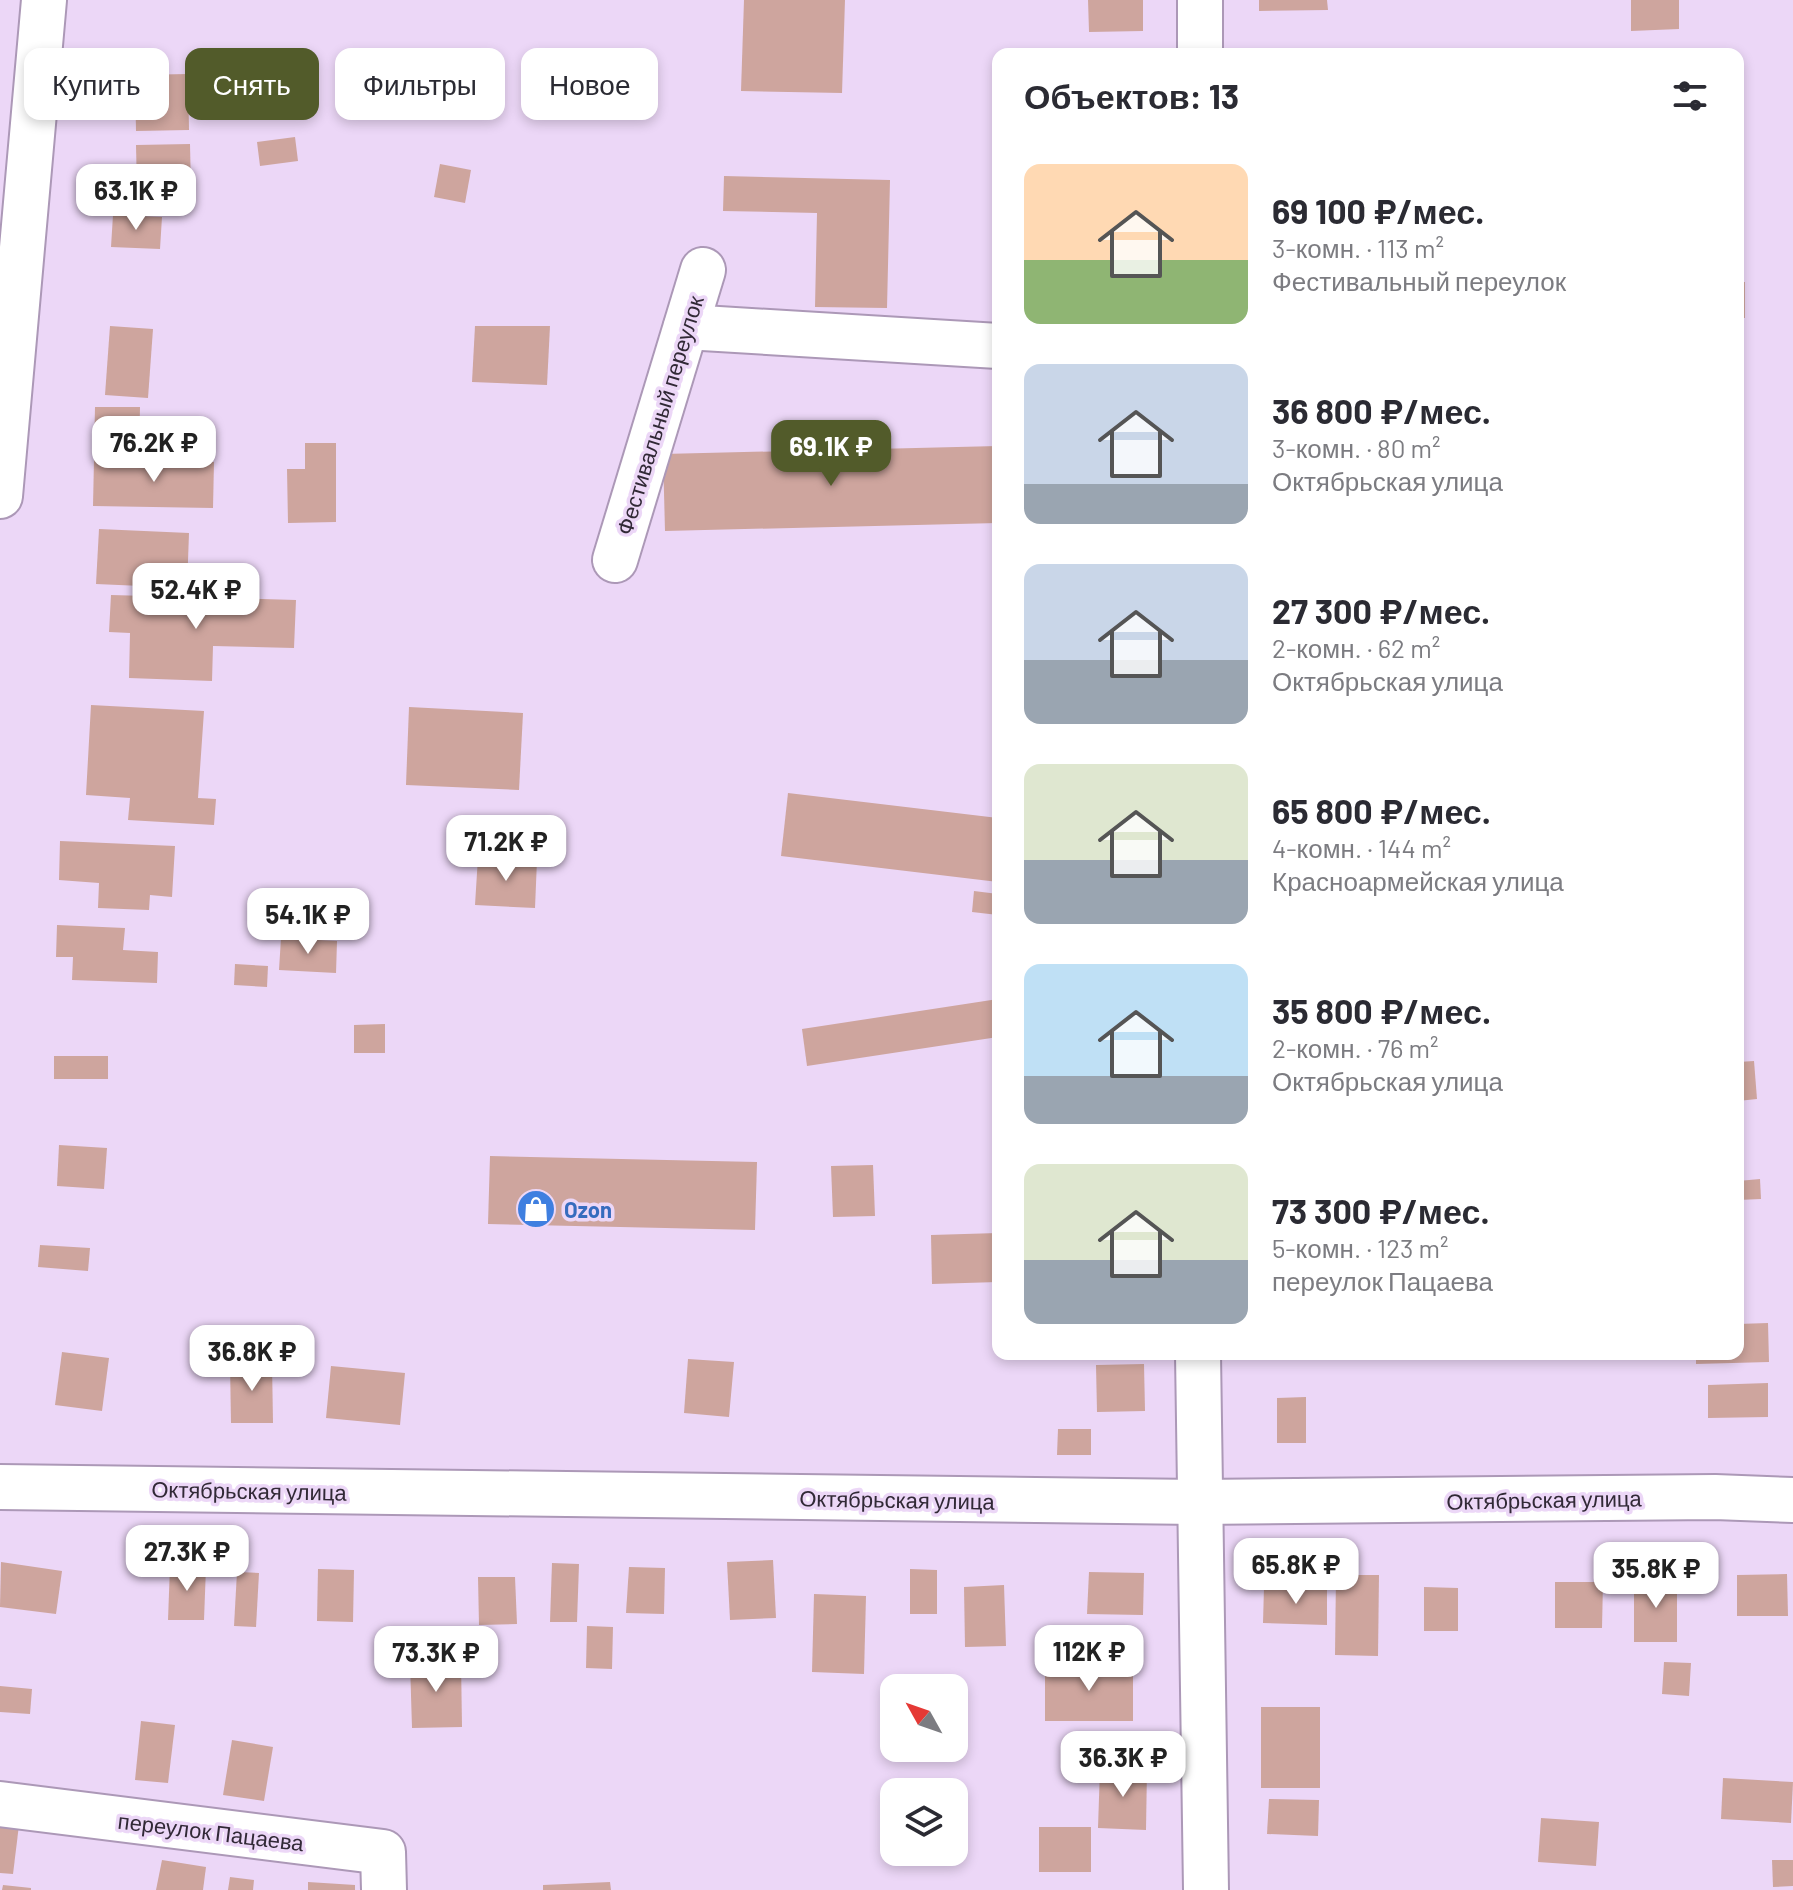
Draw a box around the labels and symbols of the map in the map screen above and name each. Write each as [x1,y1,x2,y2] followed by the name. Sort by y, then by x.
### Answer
[62,164,210,232] pin: 63.1K ₽
[610,292,709,538] street label: Фестивальный переулок
[80,416,228,484] pin: 76.2K ₽
[757,420,905,488] pin: 69.1K ₽
[122,563,270,631] pin: 52.4K ₽
[432,815,580,883] pin: 71.2K ₽
[234,888,382,956] pin: 54.1K ₽
[515,1188,557,1230] shop icon: Ozon
[564,1196,612,1222] place label: Ozon
[178,1325,326,1393] pin: 36.8K ₽
[151,1475,348,1506] street label: Октябрьская улица
[799,1484,996,1515] street label: Октябрьская улица
[1446,1484,1643,1515] street label: Октябрьская улица
[113,1525,261,1593] pin: 27.3K ₽
[1222,1538,1370,1606] pin: 65.8K ₽
[1582,1542,1730,1610] pin: 35.8K ₽
[1024,1625,1154,1693] pin: 112K ₽
[362,1626,510,1694] pin: 73.3K ₽
[880,1674,968,1762] north arrow
[1049,1731,1197,1799] pin: 36.3K ₽
[116,1807,306,1856] street label: переулок Пацаева

